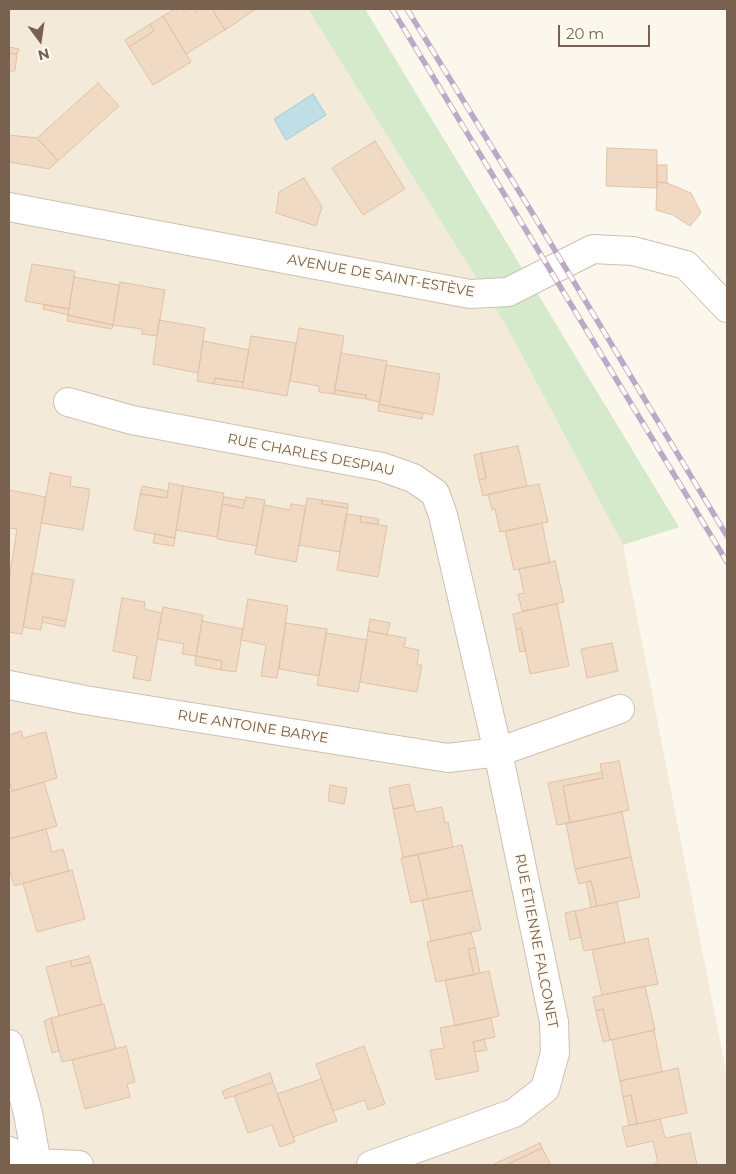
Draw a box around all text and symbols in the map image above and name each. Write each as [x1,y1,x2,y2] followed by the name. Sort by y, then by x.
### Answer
[15,15,65,65] north arrow
[561,15,654,47] scale bar
[566,24,604,43] text: 20 m
[36,44,51,65] text: N
[286,251,476,301] street label: AVENUE DE SAINT-ESTÈVE
[226,431,396,479] street label: RUE CHARLES DESPIAU
[176,707,330,747] street label: RUE ANTOINE BARYE
[511,852,561,1030] street label: RUE ÉTIENNE FALCONET

